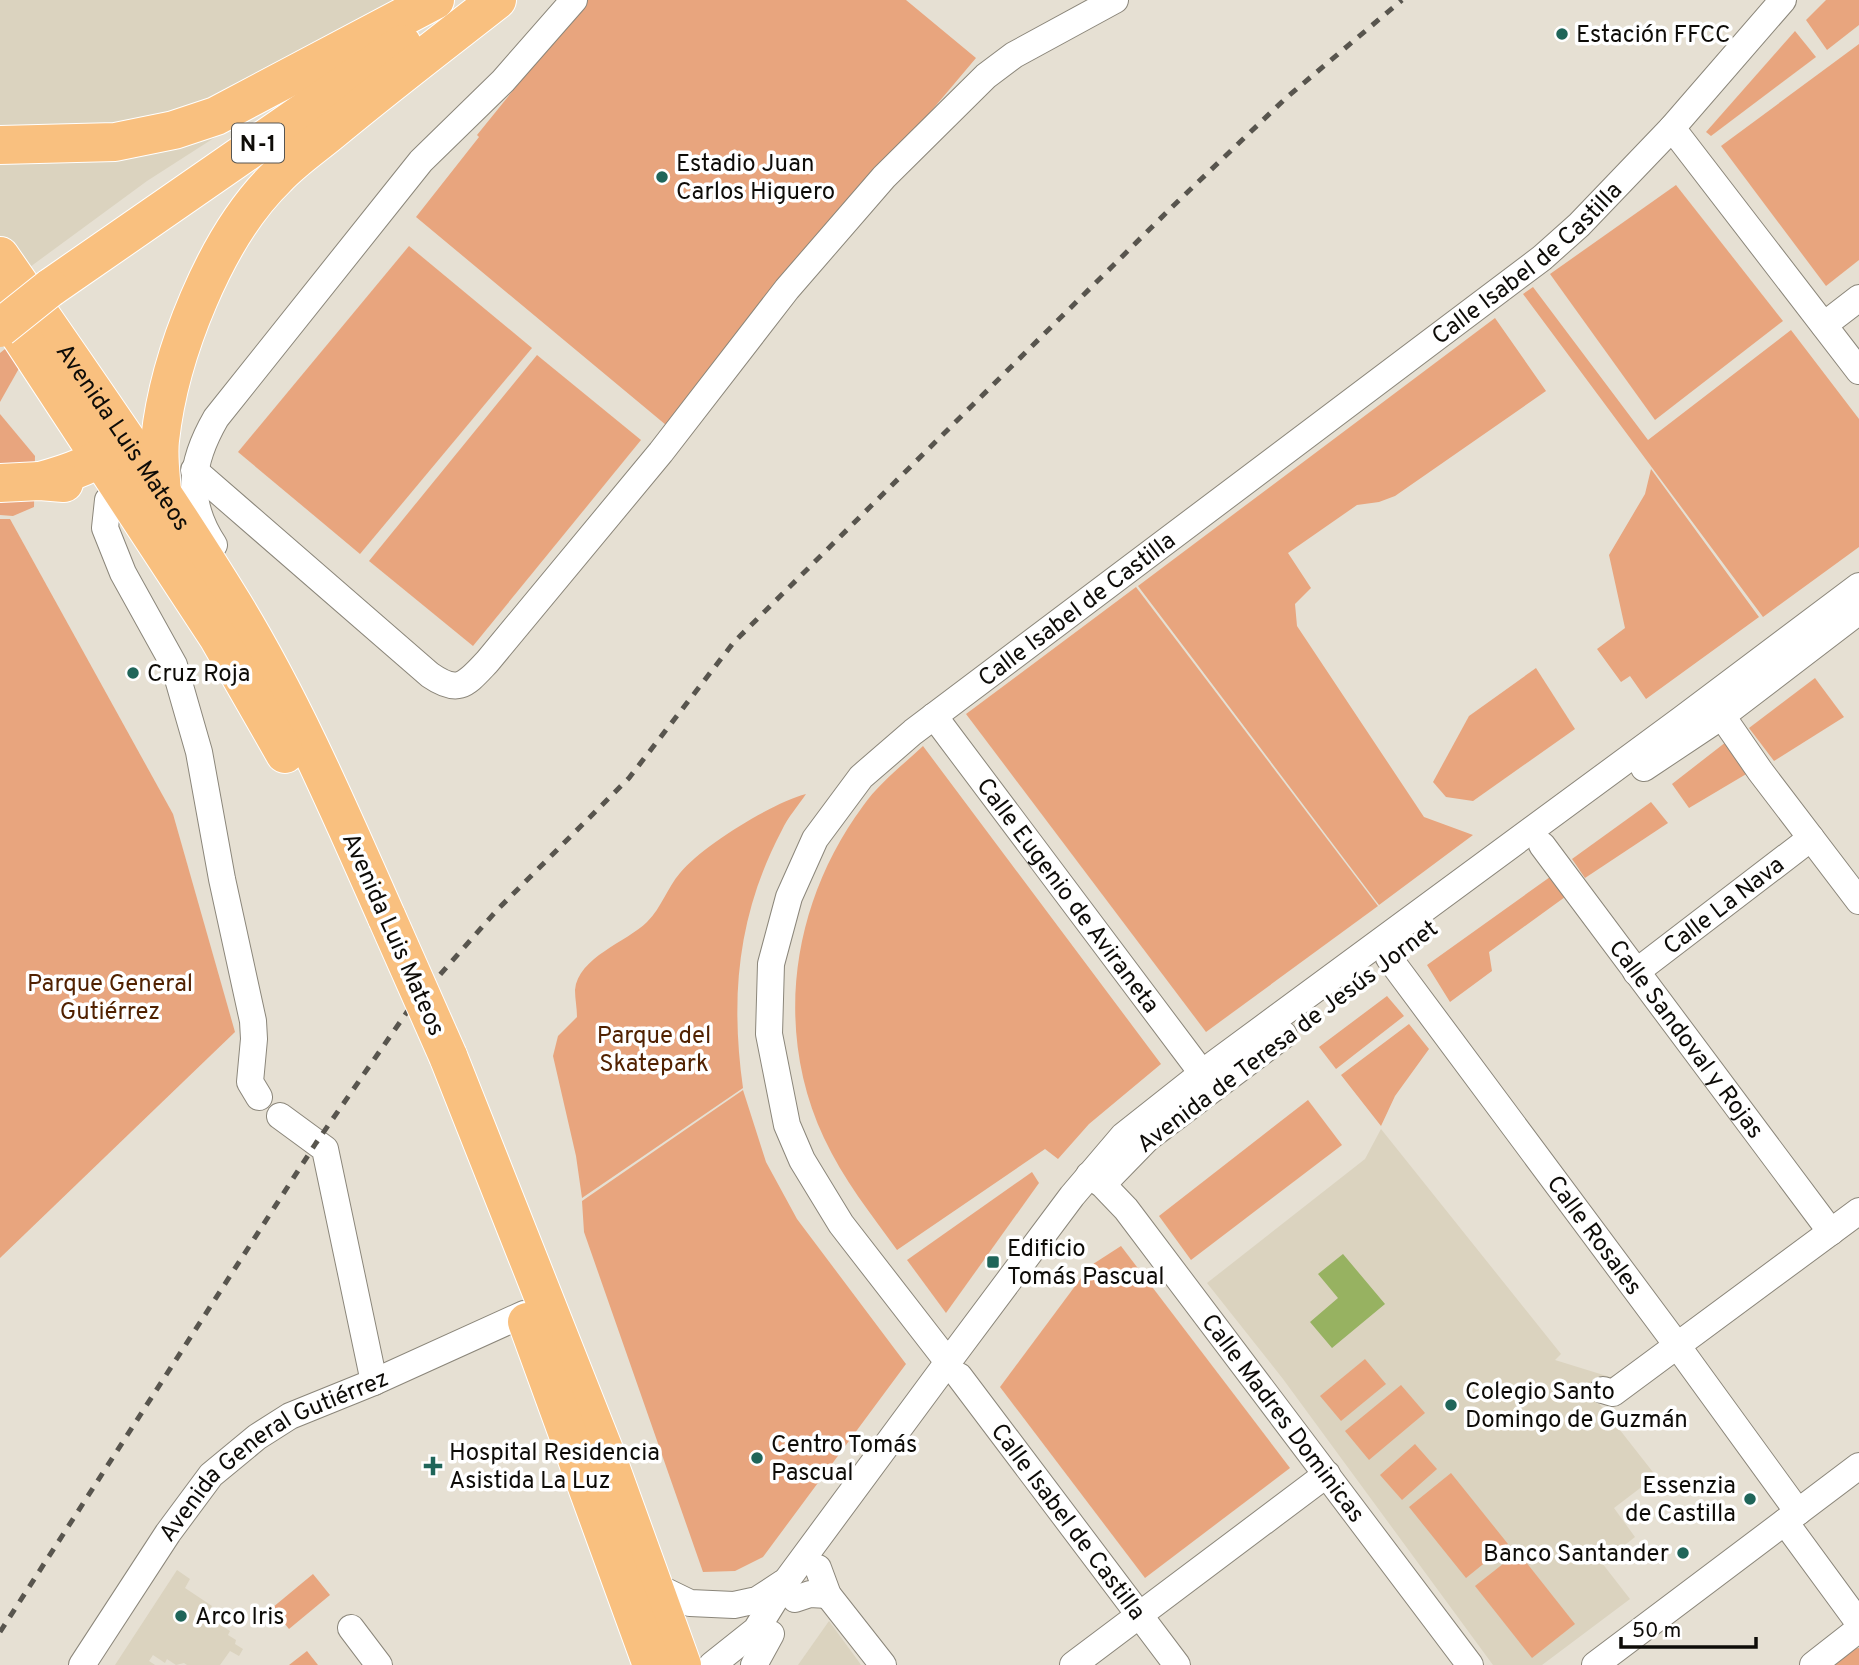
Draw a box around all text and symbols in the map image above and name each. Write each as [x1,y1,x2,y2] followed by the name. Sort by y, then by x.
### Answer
[1576,21,1731,51] place label: Estación FFCC
[1554,26,1570,42] marker: Estación FFCC
[232,124,284,162] road number: N-1
[676,150,835,208] place label: Estadio Juan Carlos Higuero
[654,169,670,185] marker: Estadio Juan Carlos Higuero
[1427,176,1629,353] street label: Calle Isabel de Castilla
[48,339,196,537] street label: Avenida Luis Mateos
[973,526,1182,694] street label: Calle Isabel de Castilla
[147,660,250,690] place label: Cruz Roja
[125,665,141,681] marker: Cruz Roja
[969,773,1165,1020] street label: Calle Eugenio de Aviraneta
[334,829,450,1041] street label: Avenida Luis Mateos
[1658,851,1791,962] street label: Calle La Nava
[1132,915,1445,1161] street label: Avenida de Teresa de Jesús Jornet
[1601,935,1769,1146] street label: Calle Sandoval y Rojas
[27,970,193,1028] park label: Parque General Gutiérrez
[597,1022,711,1080] park label: Parque del Skatepark
[1539,1170,1648,1302] street label: Calle Rosales
[1007,1235,1165,1293] place label: Edificio Tomás Pascual
[985,1254,1001,1270] marker: Edificio Tomás Pascual
[1193,1309,1370,1529] street label: Calle Madres Dominicas
[154,1364,394,1549] street label: Avenida General Gutiérrez
[1465,1378,1688,1436] place label: Colegio Santo Domingo de Guzmán
[1443,1397,1459,1413] marker: Colegio Santo Domingo de Guzmán
[983,1418,1151,1627] street label: Calle Isabel de Castilla
[771,1431,917,1489] place label: Centro Tomás Pascual
[449,1439,660,1497] place label: Hospital Residencia Asistida La Luz
[749,1450,765,1466] marker: Centro Tomás Pascual
[423,1456,443,1476] marker: Hospital Residencia Asistida La Luz
[1625,1472,1736,1530] place label: Essenzia de Castilla
[1742,1491,1758,1507] marker: Essenzia de Castilla
[1483,1540,1669,1570] place label: Banco Santander
[1675,1545,1691,1561] marker: Banco Santander
[195,1603,285,1633] place label: Arco Iris
[1621,1606,1756,1650] scale bar
[173,1608,189,1624] marker: Arco Iris
[1632,1618,1681,1645] text: 50 m

